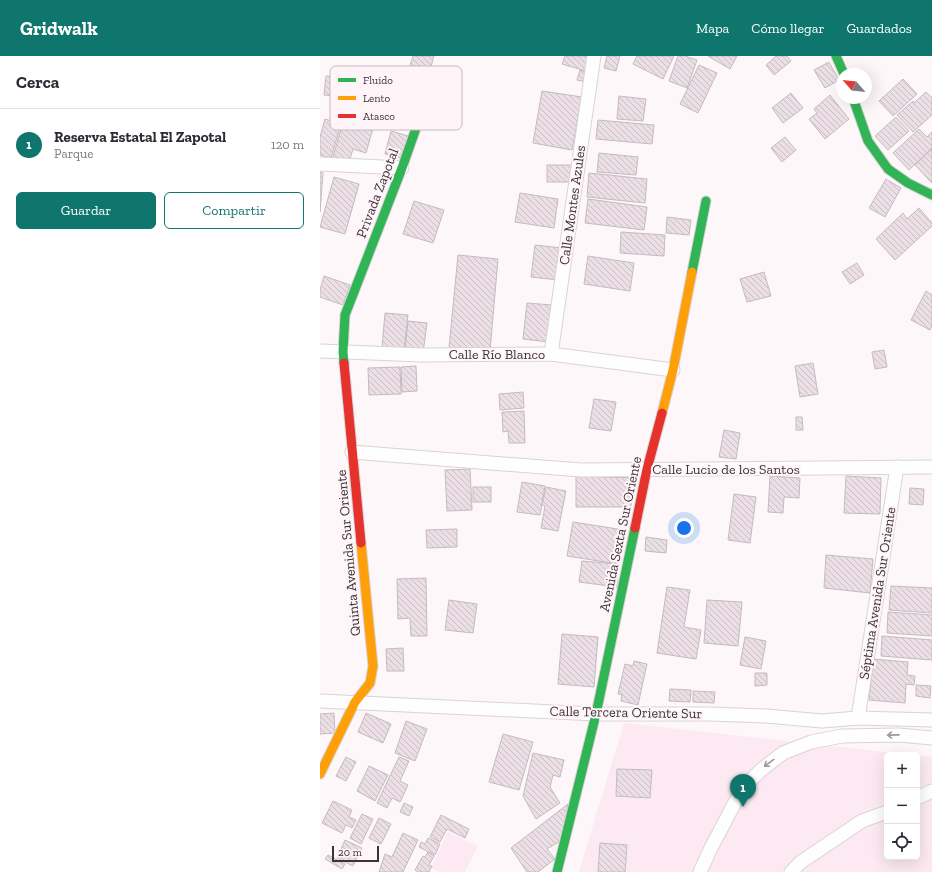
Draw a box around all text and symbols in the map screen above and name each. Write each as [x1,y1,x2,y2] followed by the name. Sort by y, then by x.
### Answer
[20,17,98,40] text: Gridwalk
[696,20,729,37] text: Mapa
[751,20,824,37] text: Cómo llegar
[846,20,912,37] text: Guardados
[330,66,462,130] legend
[836,68,872,104] north arrow
[16,72,59,92] text: Cerca
[363,74,393,87] text: Fluido
[363,92,391,105] text: Lento
[363,110,395,123] text: Atasco
[54,128,226,146] text: Reserva Estatal El Zapotal
[26,137,32,152] text: 1
[271,137,304,152] text: 120 m
[556,144,589,266] street label: Calle Montes Azules
[54,146,93,161] text: Parque
[353,146,402,240] street label: Privada Zapotal
[16,192,156,229] button: Guardar
[164,192,304,229] button: Compartir
[449,346,545,363] street label: Calle Río Blanco
[596,455,645,613] street label: Avenida Sexta Sur Oriente
[652,461,800,478] street label: Calle Lucio de los Santos
[333,469,364,637] street label: Quinta Avenida Sur Oriente
[855,505,900,681] street label: Séptima Avenida Sur Oriente
[674,518,694,538] your location
[550,703,703,722] street label: Calle Tercera Oriente Sur
[887,731,900,739] one-way arrow
[884,752,920,860] map controls
[884,752,920,788] button: +
[764,759,775,767] one-way arrow
[730,774,756,807] pin: 1
[884,788,920,824] button: −
[884,824,920,860] button: locate
[332,844,379,863] scale bar
[338,846,362,859] text: 20 m

